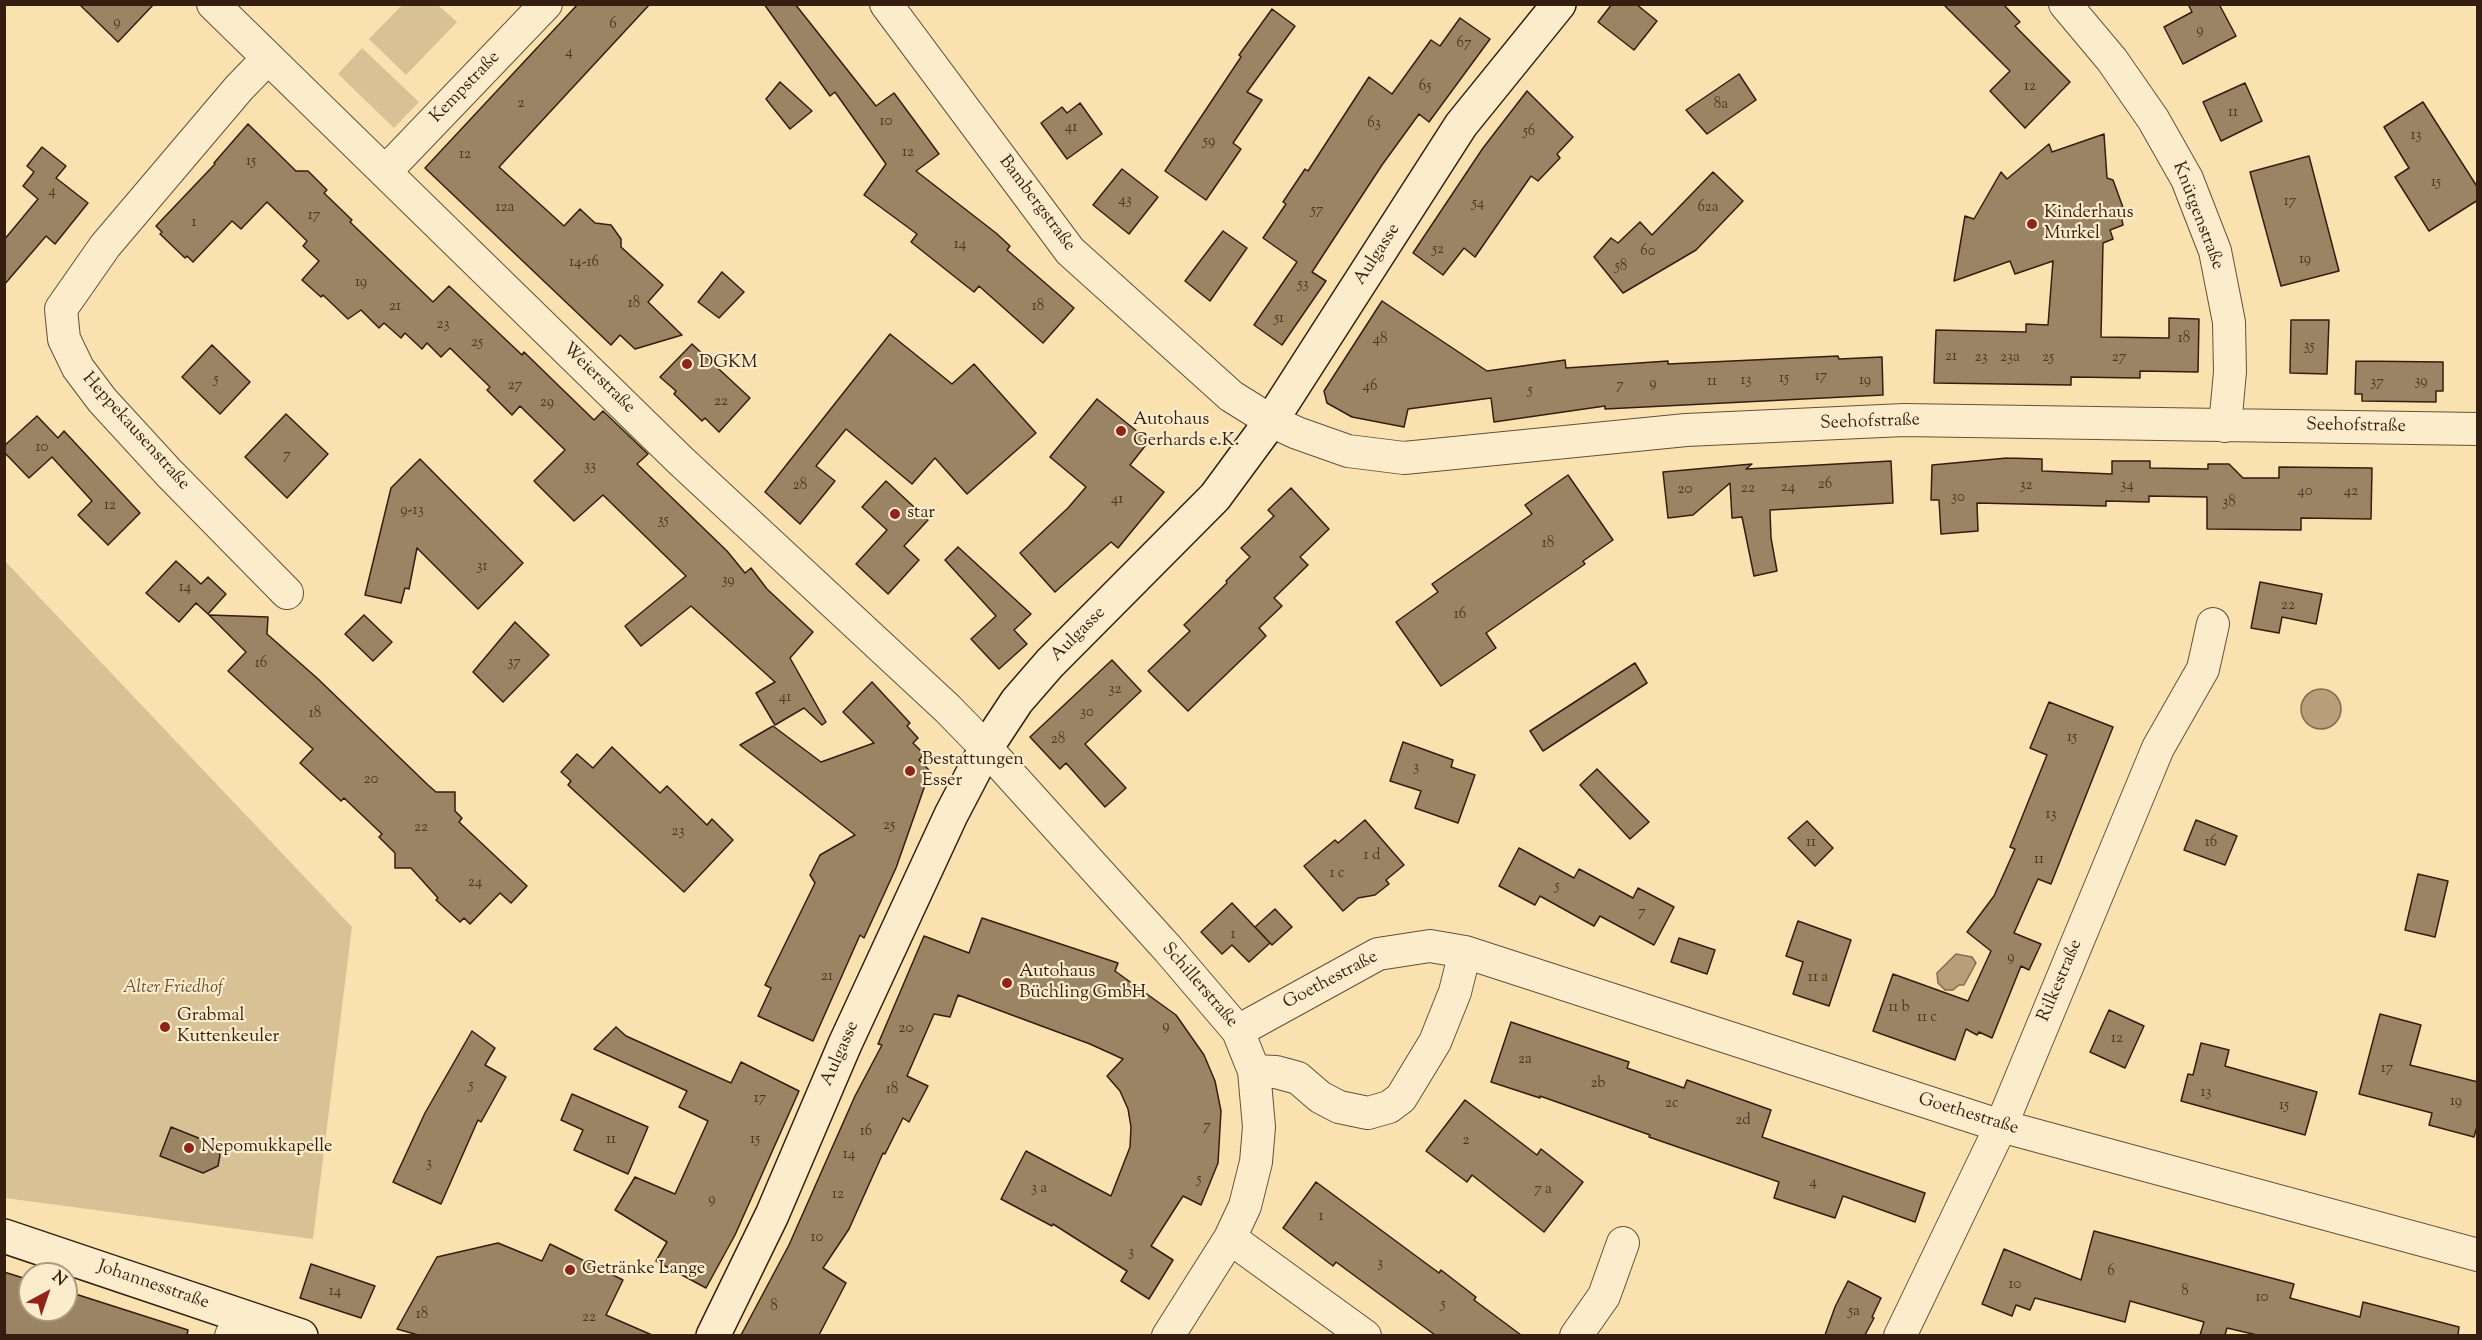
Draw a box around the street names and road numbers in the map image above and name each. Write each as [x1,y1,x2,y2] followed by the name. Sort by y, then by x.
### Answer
[426,48,506,128] street label: Kempstraße
[993,152,1079,256] street label: Bambergstraße
[2167,159,2227,273] street label: Knütgenstraße
[1350,220,1406,290] street label: Aulgasse
[557,339,639,419] street label: Weierstraße
[76,369,194,495] street label: Heppekausenstraße
[1820,410,1920,436] street label: Seehofstraße
[2306,415,2406,439] street label: Seehofstraße
[1047,603,1111,667] street label: Aulgasse
[2034,937,2088,1025] street label: Rilkestraße
[1156,939,1242,1033] street label: Schillerstraße
[1280,947,1382,1015] street label: Goethestraße
[817,1018,865,1090] street label: Aulgasse
[1915,1089,2021,1141] street label: Goethestraße
[94,1257,212,1315] street label: Johannesstraße

